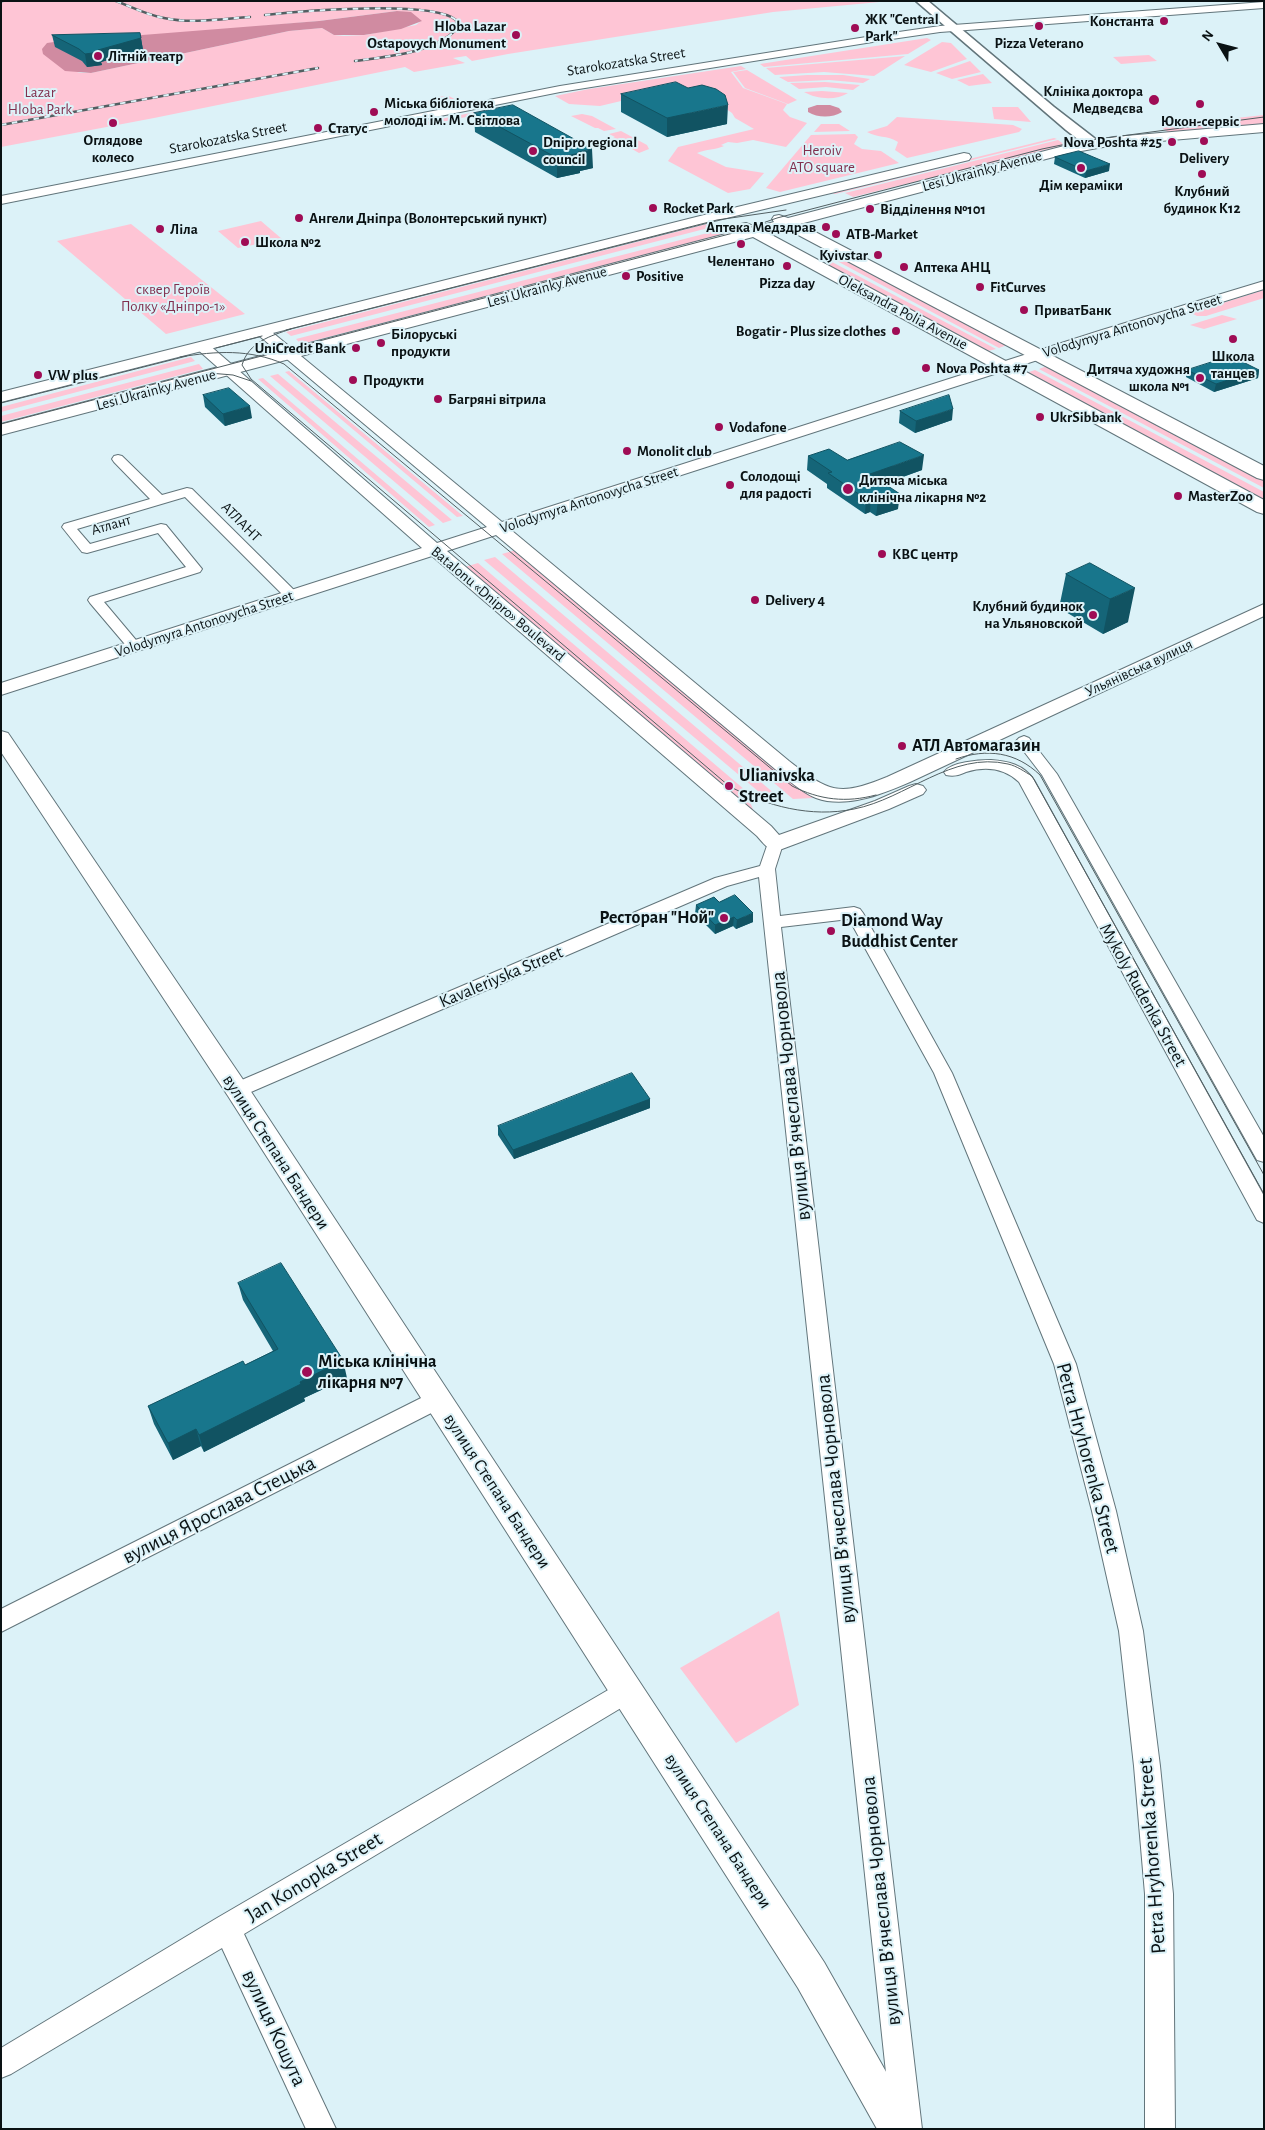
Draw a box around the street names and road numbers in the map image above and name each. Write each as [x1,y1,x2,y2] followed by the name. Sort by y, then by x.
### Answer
[566,44,686,80] street label: Starokozatska Street
[168,118,288,158] street label: Starokozatska Street
[920,146,1044,196] street label: Lesi Ukrainky Avenue
[485,262,609,312] street label: Lesi Ukrainky Avenue
[835,270,971,354] street label: Oleksandra Polia Avenue
[1040,290,1224,362] street label: Volodymyra Antonovycha Street
[94,365,218,415] street label: Lesi Ukrainky Avenue
[498,463,680,537] street label: Volodymyra Antonovycha Street
[217,498,265,546] street label: АТЛАНТ
[89,511,133,539] street label: Атлант
[427,543,569,665] street label: Batalonu «Dnipro» Boulevard
[113,587,295,661] street label: Volodymyra Antonovycha Street
[1082,635,1196,701] street label: Ульянівська вулиця
[1095,920,1191,1070] street label: Mykoly Rudenka Street
[436,941,566,1013] street label: Kavaleriyska Street
[765,970,817,1222] street label: вулиця В'ячеслава Чорновола
[218,1070,334,1234] street label: вулиця Степана Бандери
[1050,1360,1126,1556] street label: Petra Hryhorenka Street
[810,1373,862,1625] street label: вулиця В'ячеслава Чорновола
[439,1409,555,1573] street label: вулиця Степана Бандери
[118,1450,320,1570] street label: вулиця Ярослава Стецька
[660,1749,776,1913] street label: вулиця Степана Бандери
[1133,1757,1171,1955] street label: Petra Hryhorenka Street
[855,1775,907,2027] street label: вулиця В'ячеслава Чорновола
[241,1826,387,1928] street label: Jan Konopka Street
[236,1966,312,2090] street label: вулиця Кошута

